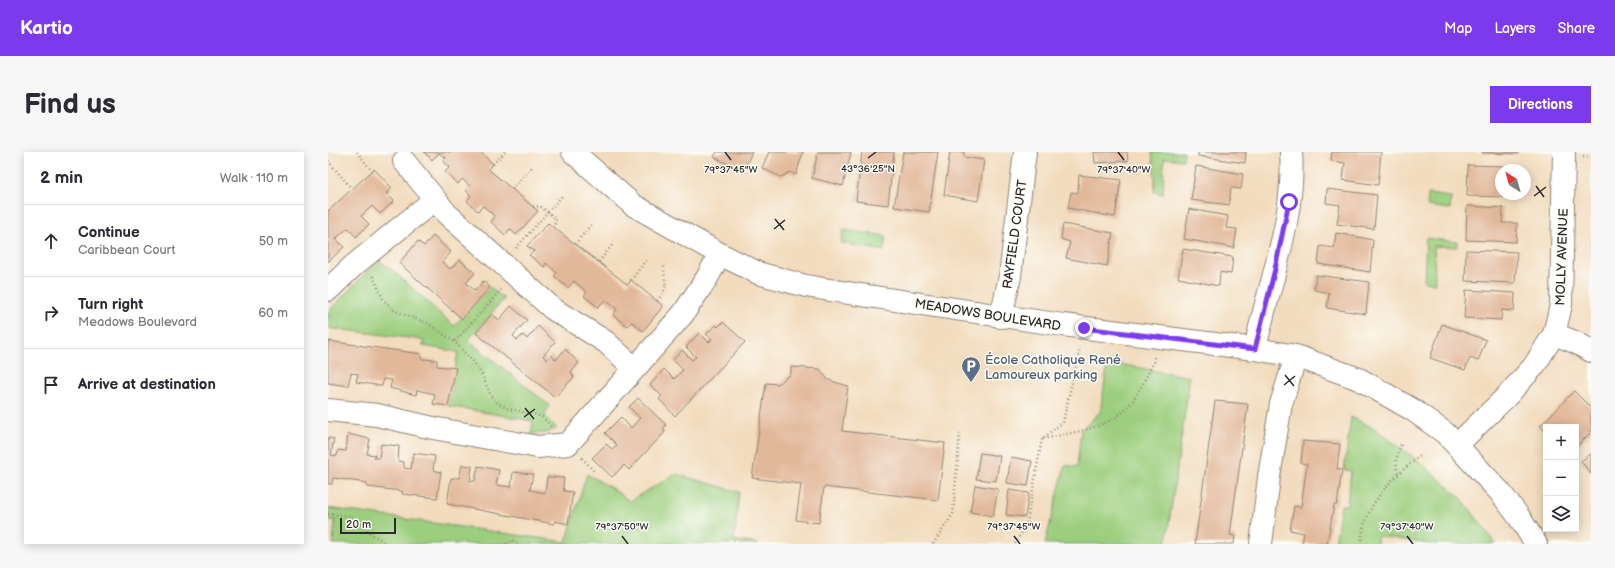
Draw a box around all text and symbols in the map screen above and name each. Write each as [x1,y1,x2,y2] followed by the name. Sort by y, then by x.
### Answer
[20,17,73,40] text: Kartio
[1444,20,1472,37] text: Map
[1494,20,1536,37] text: Layers
[1558,20,1595,37] text: Share
[1490,86,1591,123] button: Directions
[24,88,116,121] text: Find us
[841,163,895,175] text: 43°36'25"N
[704,164,758,176] text: 79°37'45"W
[1097,164,1151,176] text: 79°37'40"W
[1495,164,1531,200] north arrow
[40,168,83,188] text: 2 min
[220,170,288,186] text: Walk · 110 m
[999,178,1031,290] street label: RAYFIELD COURT
[1280,193,1298,211] route start
[1552,208,1572,306] street label: MOLLY AVENUE
[78,223,140,242] text: Continue
[40,230,62,252] icon: ahead
[259,233,288,249] text: 50 m
[78,242,175,258] text: Caribbean Court
[78,295,143,314] text: Turn right
[914,296,1062,334] street label: MEADOWS BOULEVARD
[40,302,62,324] icon: right
[258,305,288,321] text: 60 m
[78,314,197,330] text: Meadows Boulevard
[1075,319,1093,337] route end
[985,352,1121,383] place label: École Catholique René Lamoureux parking
[960,355,982,383] parking icon: École Catholique René Lamoureux parking
[40,374,62,396] icon: arrive
[78,375,216,394] text: Arrive at destination
[1543,424,1579,532] map controls
[1543,424,1579,460] button: +
[1543,460,1579,496] button: −
[1543,496,1579,532] button: layers
[340,516,396,535] scale bar
[346,518,371,531] text: 20 m
[595,521,649,533] text: 79°37'50"W
[987,521,1041,533] text: 79°37'45"W
[1380,521,1434,533] text: 79°37'40"W

